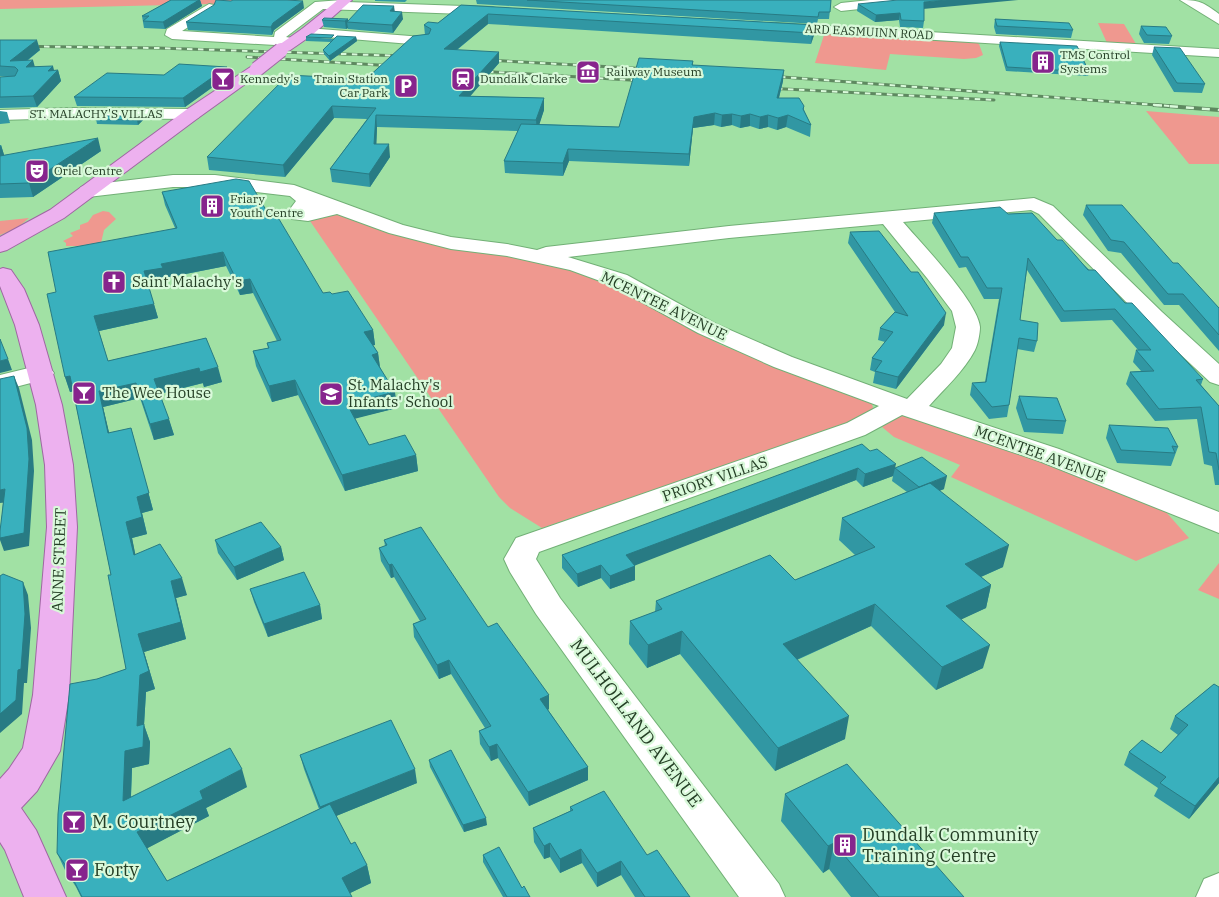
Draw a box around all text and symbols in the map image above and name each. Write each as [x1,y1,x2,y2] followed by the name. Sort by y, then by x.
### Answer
[805,21,934,42] street label: ARD EASMUINN ROAD
[1060,47,1131,76] place label: TMS Control Systems
[1030,49,1056,75] building icon: TMS Control Systems
[575,59,601,85] museum icon: Railway Museum
[606,64,702,79] place label: Railway Museum
[210,66,236,92] bar icon: Kennedy's
[450,66,476,92] station icon: Dundalk Clarke
[240,71,299,86] place label: Kennedy's
[314,71,388,100] place label: Train Station Car Park
[480,71,567,86] place label: Dundalk Clarke
[393,73,419,99] parking icon: Train Station Car Park
[29,106,163,121] street label: ST. MALACHY'S VILLAS
[24,158,50,184] theatre icon: Oriel Centre
[54,163,122,178] place label: Oriel Centre
[230,191,303,220] place label: Friary Youth Centre
[199,193,225,219] building icon: Friary Youth Centre
[598,267,730,344] street label: MCENTEE AVENUE
[101,269,127,295] church icon: Saint Malachy's
[132,272,242,291] place label: Saint Malachy's
[348,375,453,411] place label: St. Malachy's Infants' School
[71,380,97,406] bar icon: The Wee House
[318,381,344,407] school or university icon: St. Malachy's Infants' School
[102,383,211,402] place label: The Wee House
[972,421,1108,486] street label: MCENTEE AVENUE
[660,452,770,505] street label: PRIORY VILLAS
[47,507,70,612] street label: ANNE STREET
[565,634,707,812] street label: MULHOLLAND AVENUE
[61,809,87,835] bar icon: M. Courtney
[92,810,195,833] place label: M. Courtney
[862,823,1039,867] place label: Dundalk Community Training Centre
[832,832,858,858] building icon: Dundalk Community Training Centre
[64,857,90,883] bar icon: Forty
[94,858,139,881] place label: Forty

